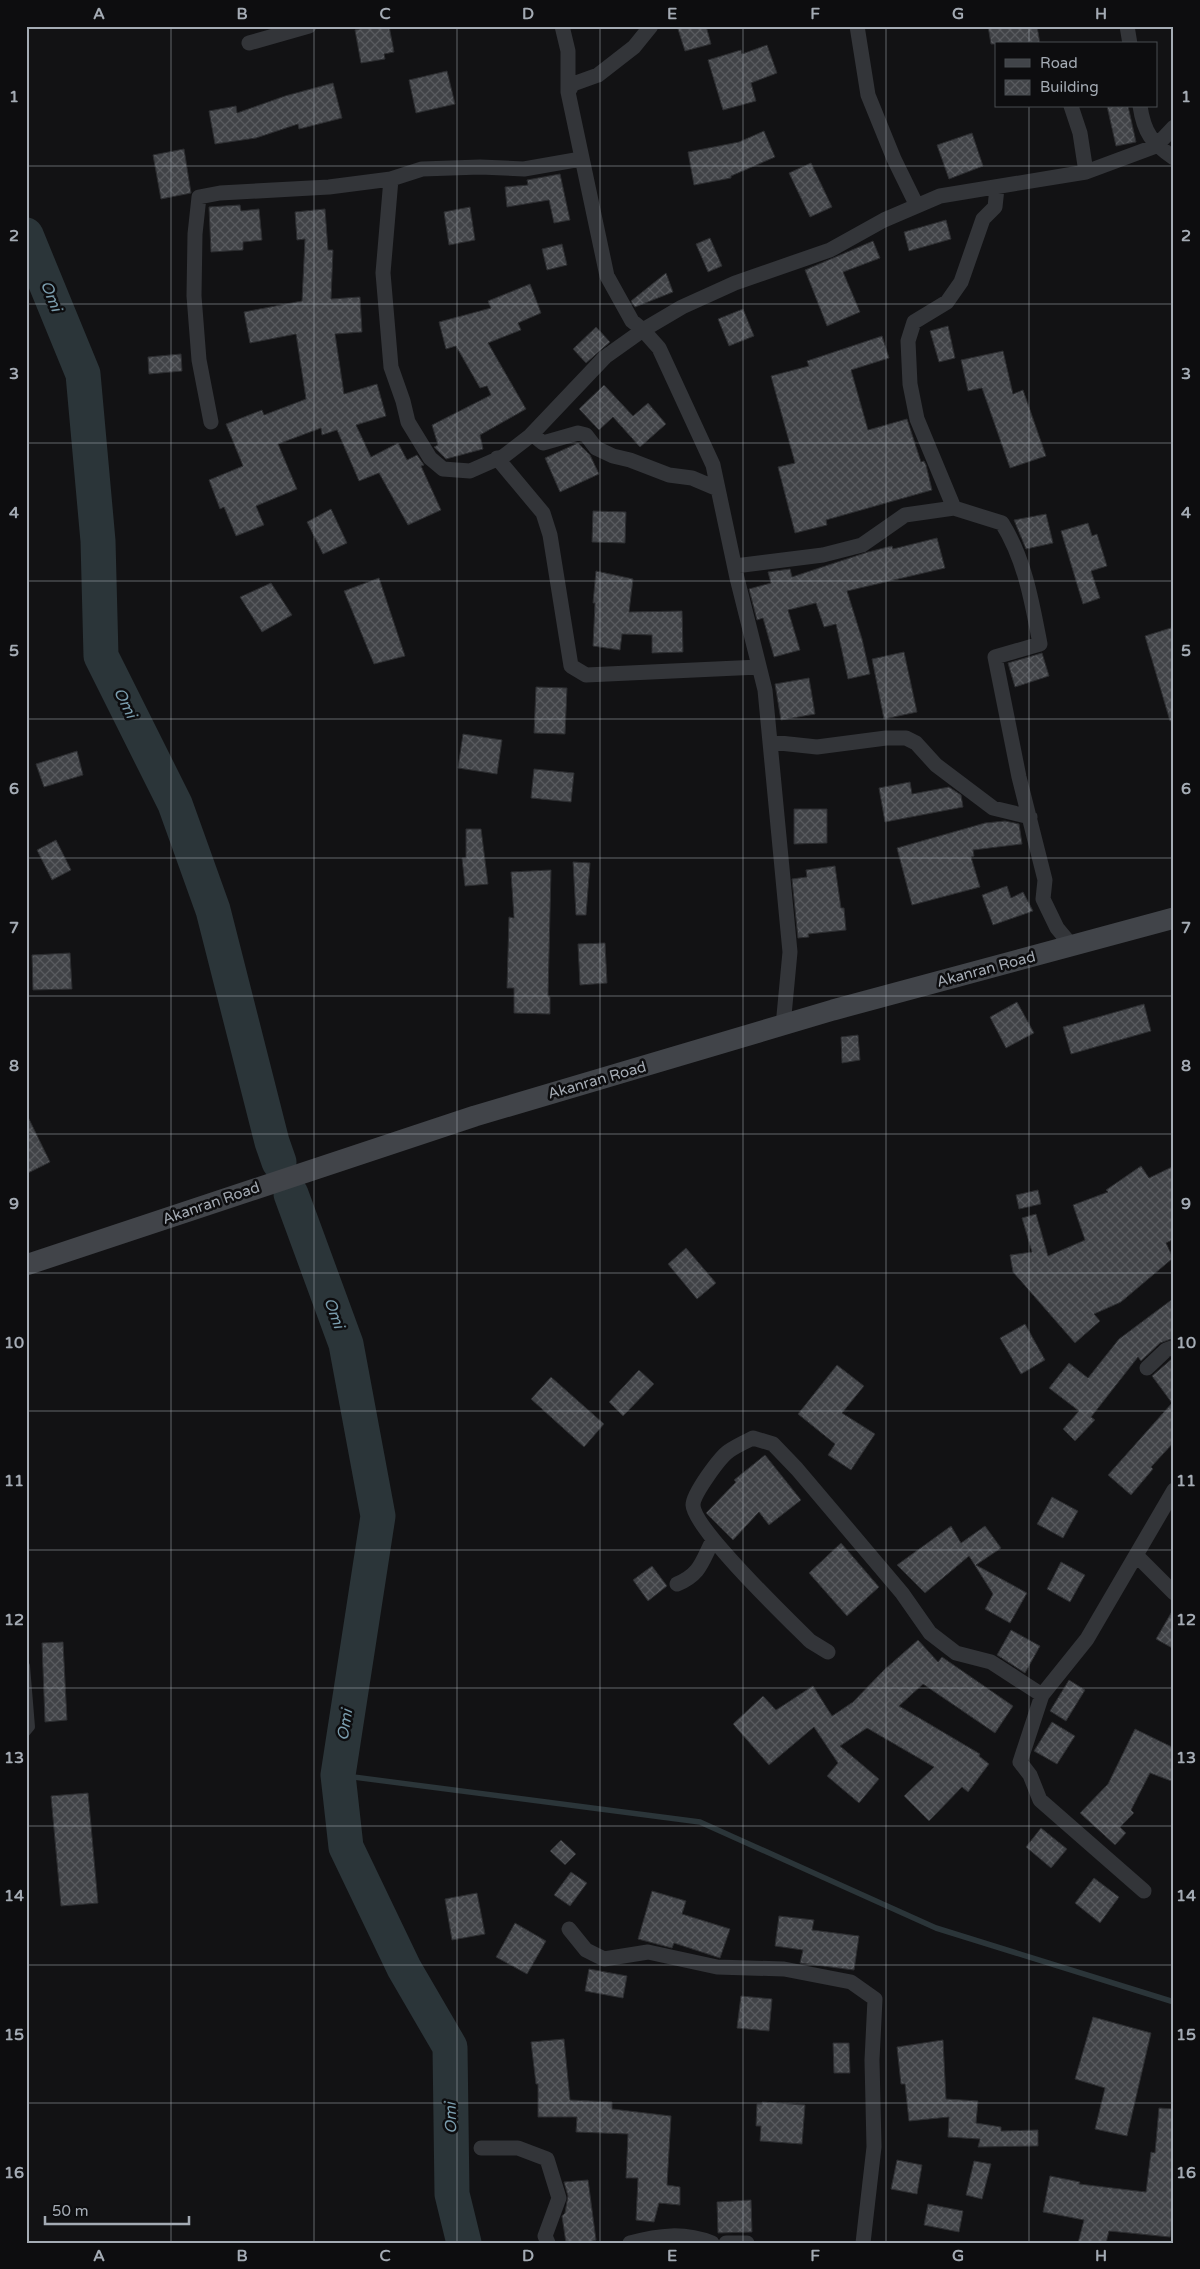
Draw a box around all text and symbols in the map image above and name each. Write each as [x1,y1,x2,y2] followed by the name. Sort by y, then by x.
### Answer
[93,4,105,24] text: A
[236,4,248,24] text: B
[379,4,391,24] text: C
[522,4,534,24] text: D
[667,4,677,24] text: E
[810,4,820,24] text: F
[952,4,964,24] text: G
[1095,4,1107,24] text: H
[995,42,1158,108] legend
[1040,54,1078,72] text: Road
[1040,78,1099,96] text: Building
[9,87,19,107] text: 1
[1181,87,1191,107] text: 1
[9,226,19,246] text: 2
[1181,226,1191,246] text: 2
[36,278,67,316] water label: Omi
[9,364,19,384] text: 3
[1181,364,1191,384] text: 3
[9,503,19,523] text: 4
[1181,503,1191,523] text: 4
[9,641,19,661] text: 5
[1181,641,1191,661] text: 5
[109,684,142,723] water label: Omi
[9,779,19,799] text: 6
[1181,779,1191,799] text: 6
[9,918,19,938] text: 7
[1181,918,1191,938] text: 7
[935,947,1037,991] street label: Akanran Road
[9,1056,19,1076] text: 8
[1181,1056,1191,1076] text: 8
[546,1057,648,1103] street label: Akanran Road
[160,1178,262,1228] street label: Akanran Road
[9,1194,19,1214] text: 9
[1181,1194,1191,1214] text: 9
[319,1295,349,1333] water label: Omi
[4,1333,24,1353] text: 10
[1176,1333,1196,1353] text: 10
[4,1471,24,1491] text: 11
[1176,1471,1196,1491] text: 11
[4,1610,24,1630] text: 12
[1176,1610,1196,1630] text: 12
[333,1706,358,1742] water label: Omi
[4,1748,24,1768] text: 13
[1176,1748,1196,1768] text: 13
[4,1886,24,1906] text: 14
[1176,1886,1196,1906] text: 14
[4,2025,24,2045] text: 15
[1176,2025,1196,2045] text: 15
[441,2100,461,2134] water label: Omi
[4,2163,24,2183] text: 16
[1176,2163,1196,2183] text: 16
[45,2194,189,2226] scale bar
[52,2202,89,2220] text: 50 m
[93,2246,105,2266] text: A
[236,2246,248,2266] text: B
[379,2246,391,2266] text: C
[522,2246,534,2266] text: D
[667,2246,677,2266] text: E
[810,2246,820,2266] text: F
[952,2246,964,2266] text: G
[1095,2246,1107,2266] text: H

